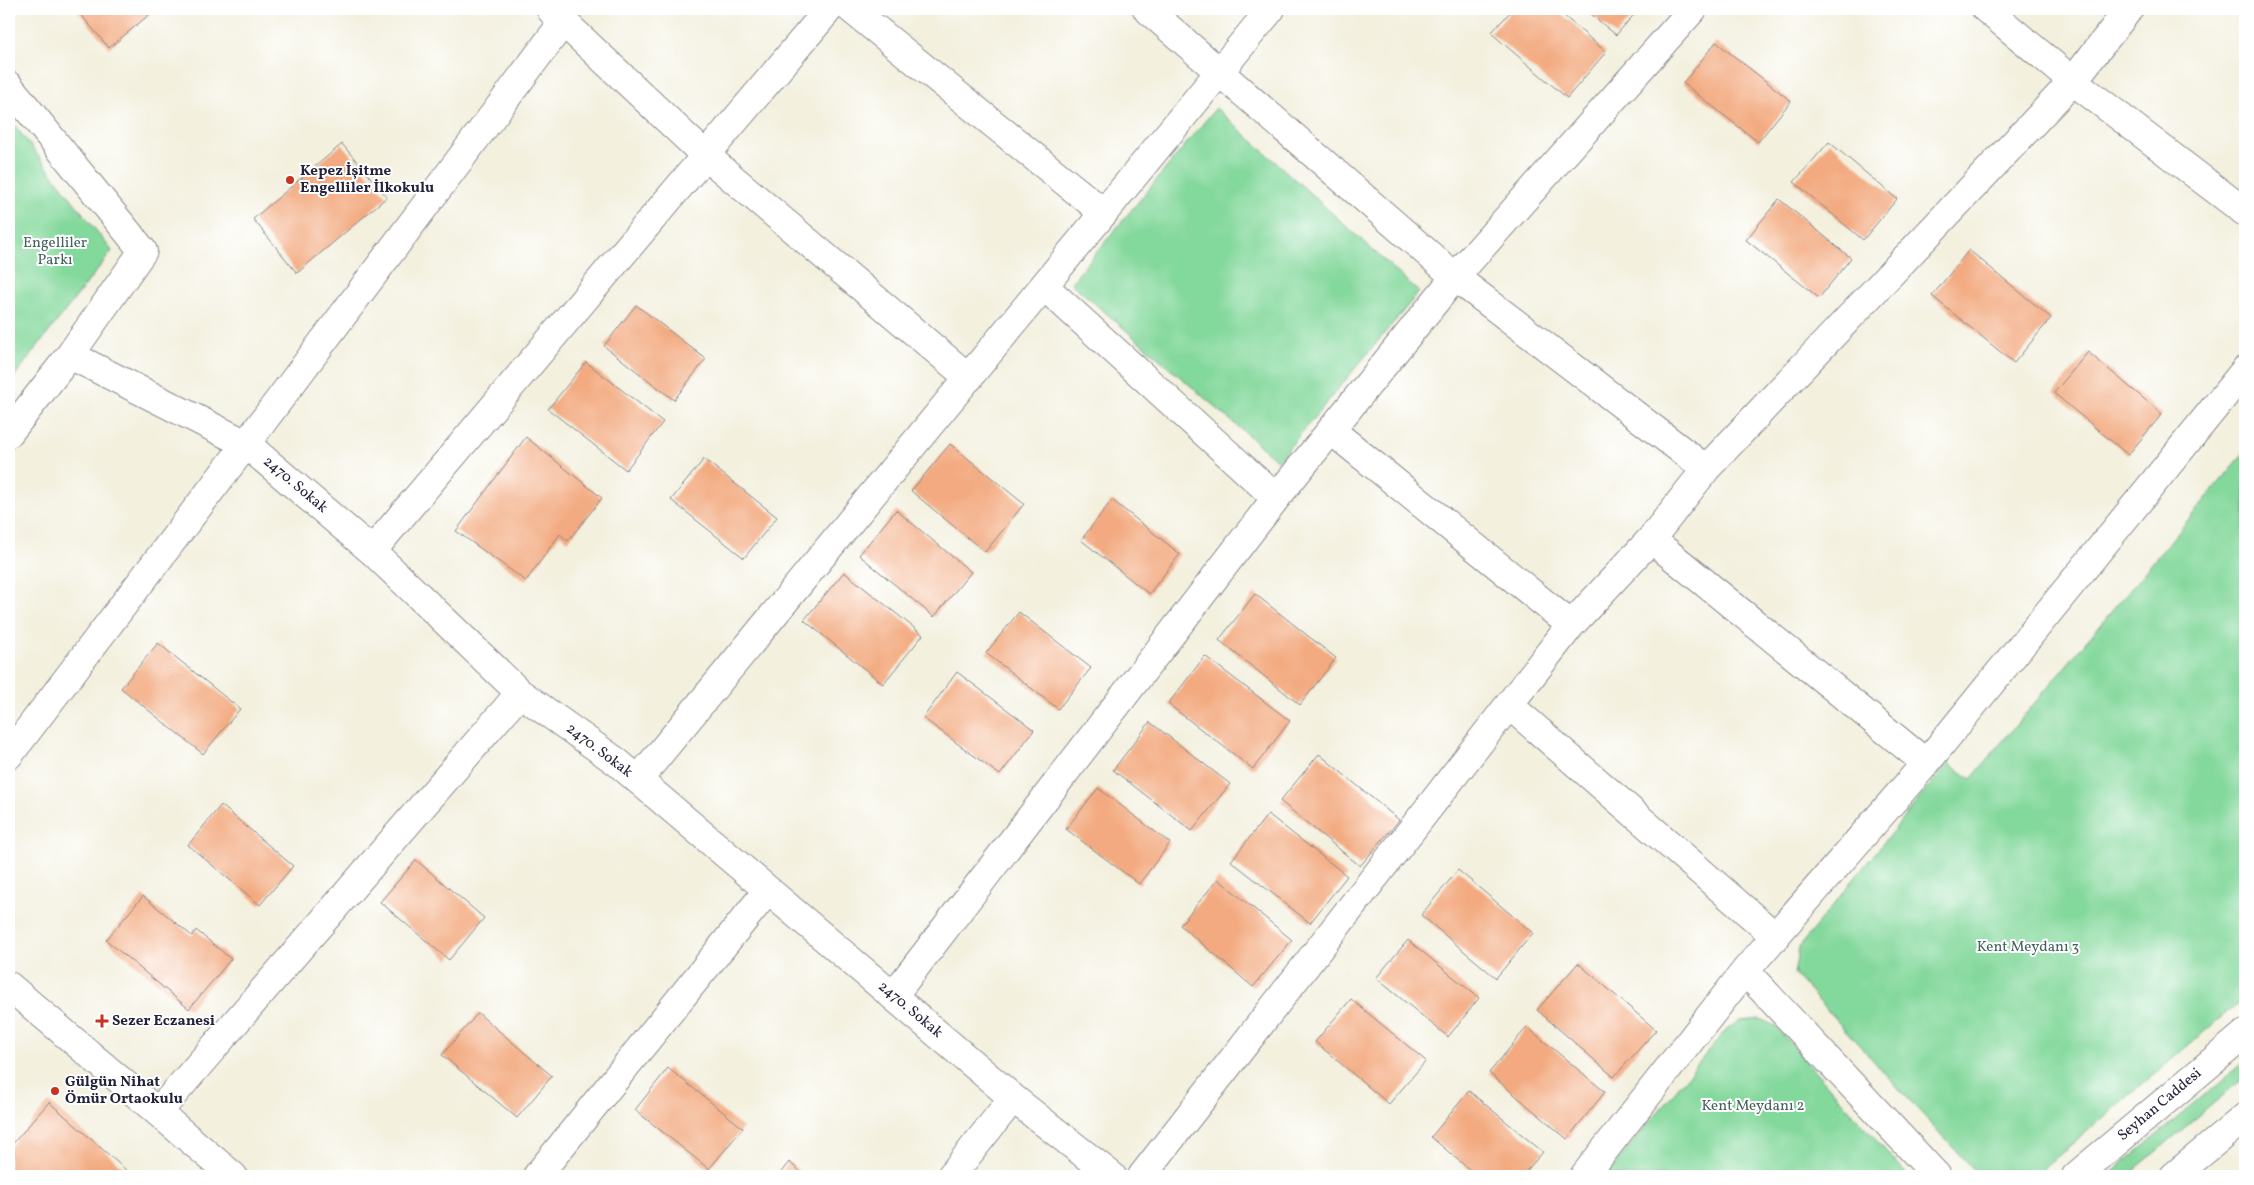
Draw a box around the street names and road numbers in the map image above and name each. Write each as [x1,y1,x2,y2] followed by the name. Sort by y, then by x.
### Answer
[258,452,332,518] street label: 2470. Sokak
[561,719,637,783] street label: 2470. Sokak
[873,977,947,1043] street label: 2470. Sokak
[2113,1064,2207,1146] street label: Seyhan Caddesi

